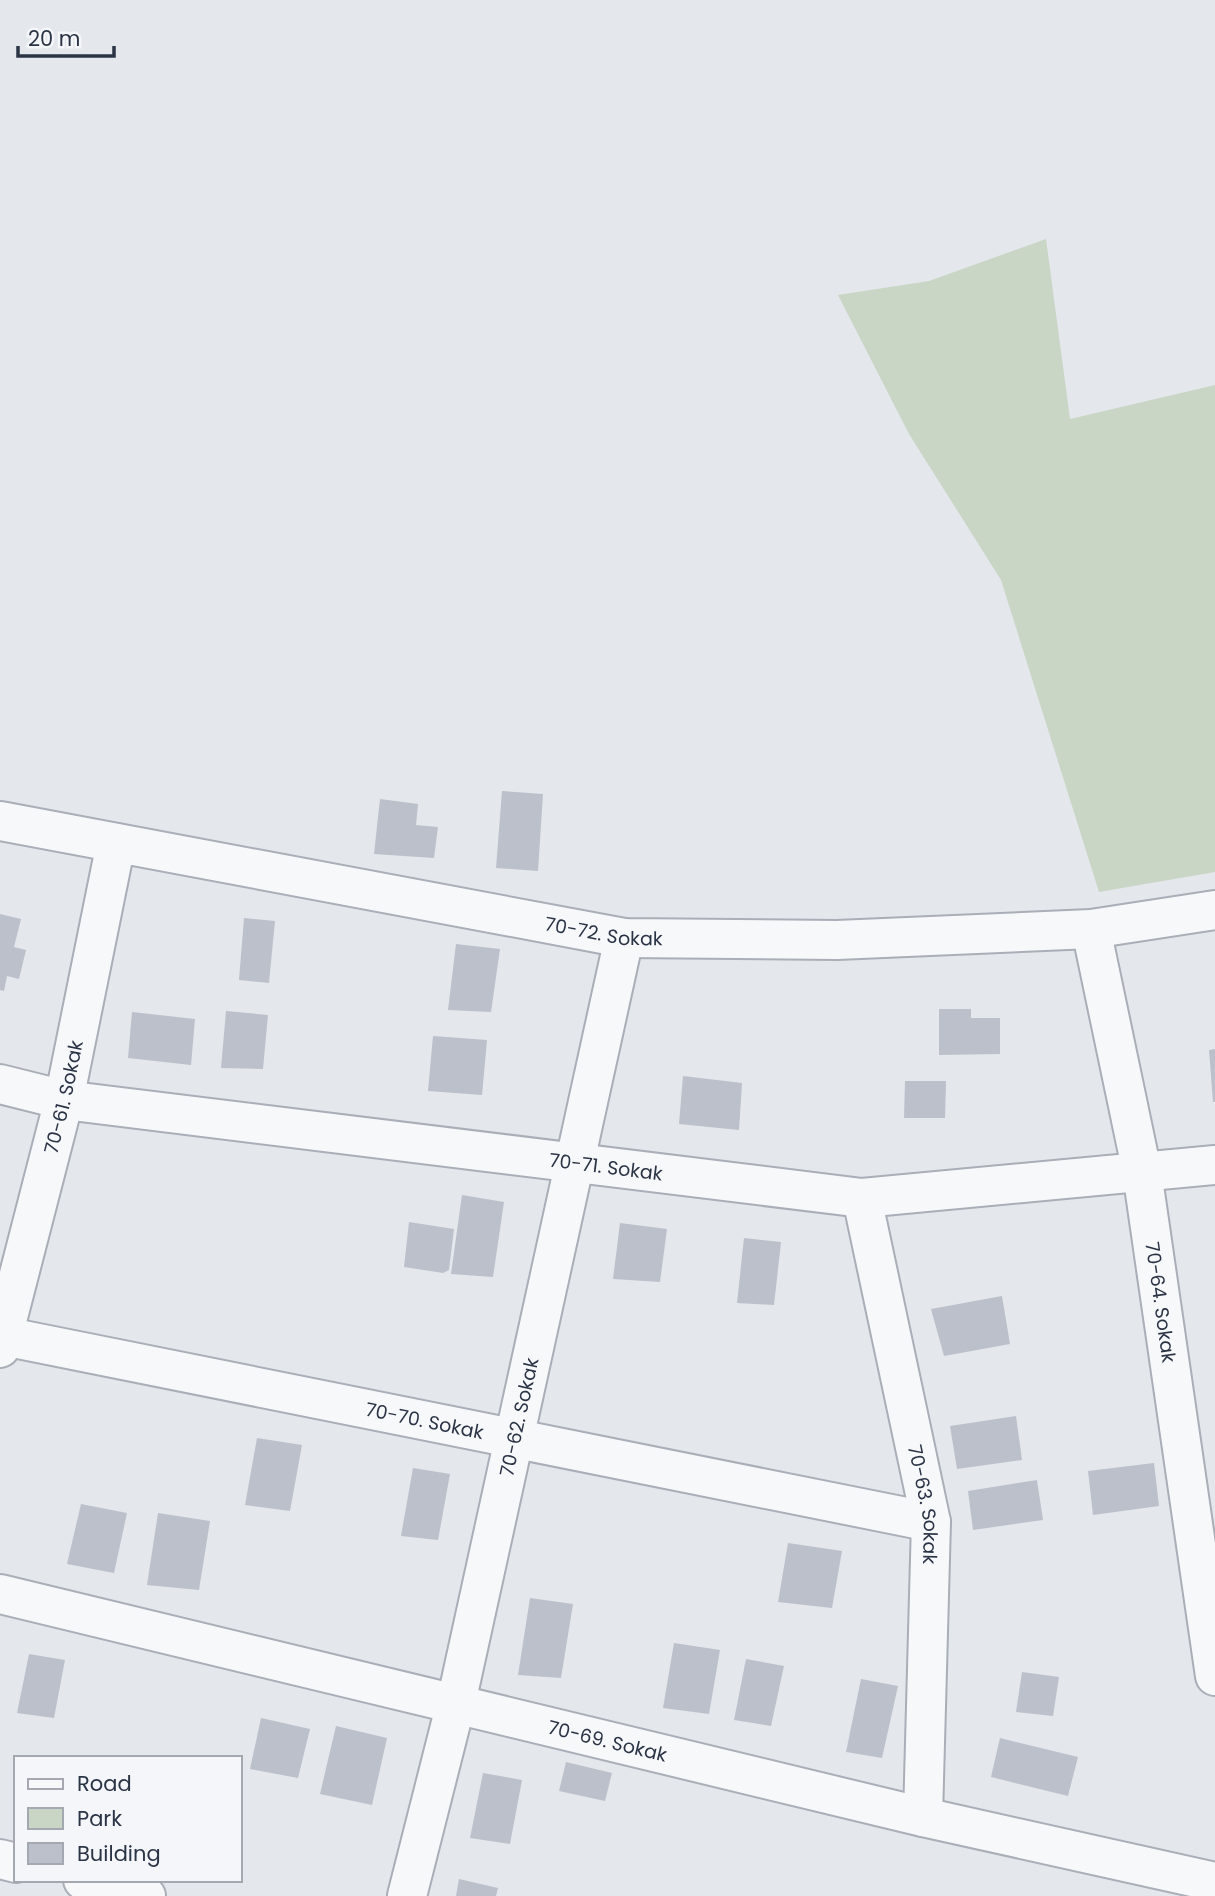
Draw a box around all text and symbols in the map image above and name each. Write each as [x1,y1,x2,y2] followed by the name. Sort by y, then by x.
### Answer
[18,14,114,58] scale bar
[28,24,81,53] text: 20 m
[543,910,663,952] street label: 70-72. Sokak
[37,1038,89,1157] street label: 70-61. Sokak
[548,1146,664,1187] street label: 70-71. Sokak
[1139,1240,1183,1365] street label: 70-64. Sokak
[493,1355,545,1479] street label: 70-62. Sokak
[363,1395,486,1446] street label: 70-70. Sokak
[901,1442,945,1565] street label: 70-63. Sokak
[545,1713,670,1768] street label: 70-69. Sokak
[14,1756,242,1882] legend
[77,1769,132,1798] text: Road
[77,1804,122,1833] text: Park
[77,1839,161,1868] text: Building

